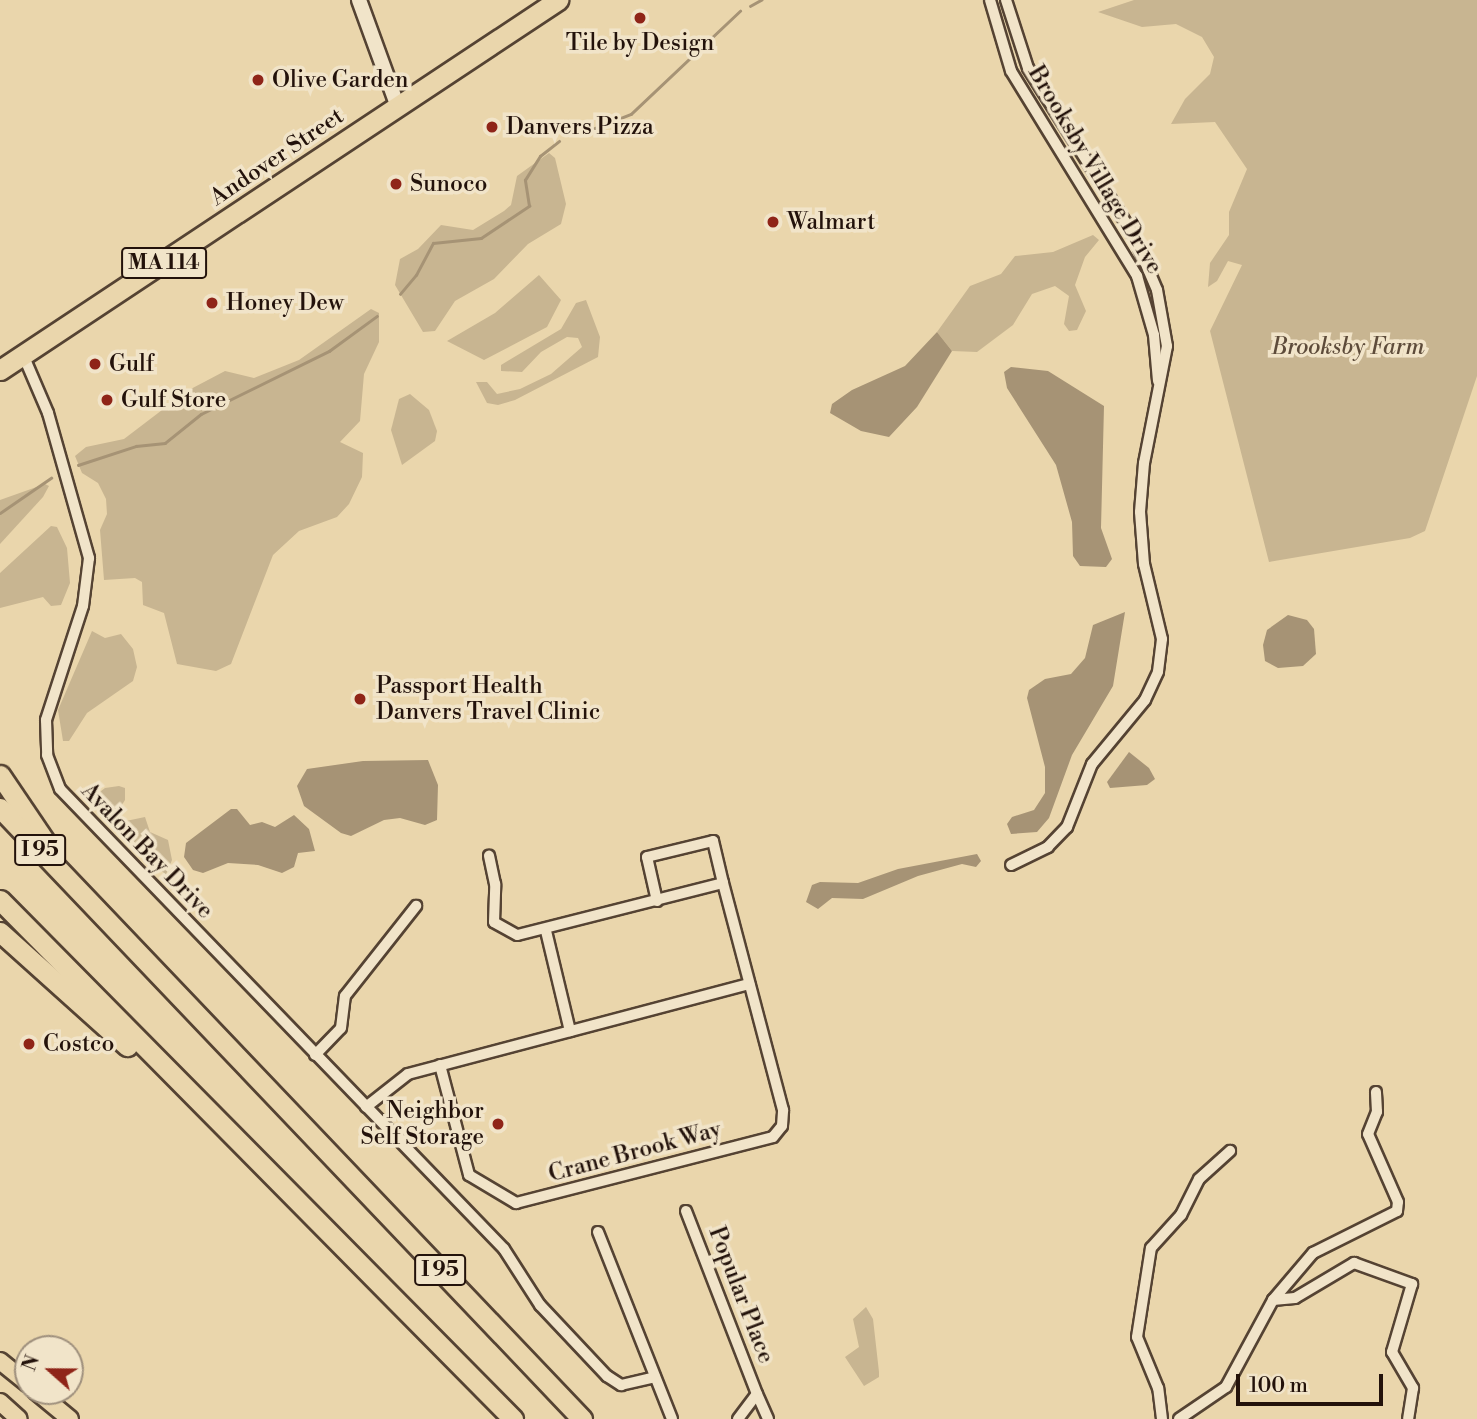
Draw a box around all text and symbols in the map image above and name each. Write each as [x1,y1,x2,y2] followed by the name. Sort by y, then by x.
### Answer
[632,10,648,26] marker: Tile by Design
[566,29,714,57] place label: Tile by Design
[1022,61,1168,279] street label: Brooksby Village Drive
[272,66,409,94] place label: Olive Garden
[250,72,266,88] marker: Olive Garden
[205,102,349,212] street label: Andover Street
[506,113,654,141] place label: Danvers Pizza
[484,119,500,135] marker: Danvers Pizza
[410,170,487,198] place label: Sunoco
[388,176,404,192] marker: Sunoco
[787,208,875,236] place label: Walmart
[765,214,781,230] marker: Walmart
[120,246,208,280] road number: MA 114
[226,289,344,317] place label: Honey Dew
[204,295,220,311] marker: Honey Dew
[1272,333,1424,361] park label: Brooksby Farm
[109,350,154,378] place label: Gulf
[87,356,103,372] marker: Gulf
[121,386,226,414] place label: Gulf Store
[99,392,115,408] marker: Gulf Store
[376,672,600,726] place label: Passport Health Danvers Travel Clinic
[350,689,370,709] marker: Passport Health Danvers Travel Clinic
[75,777,219,925] street label: Avalon Bay Drive
[14,832,66,868] road number: I 95
[43,1030,114,1058] place label: Costco
[21,1036,37,1052] marker: Costco
[361,1097,484,1151] place label: Neighbor Self Storage
[490,1116,506,1132] marker: Neighbor Self Storage
[546,1116,724,1188] street label: Crane Brook Way
[702,1223,780,1367] street label: Popular Place
[414,1252,466,1288] road number: I 95
[14,1335,84,1405] north arrow
[17,1352,45,1375] text: N
[1239,1360,1386,1404] scale bar
[1249,1373,1308,1399] text: 100 m

